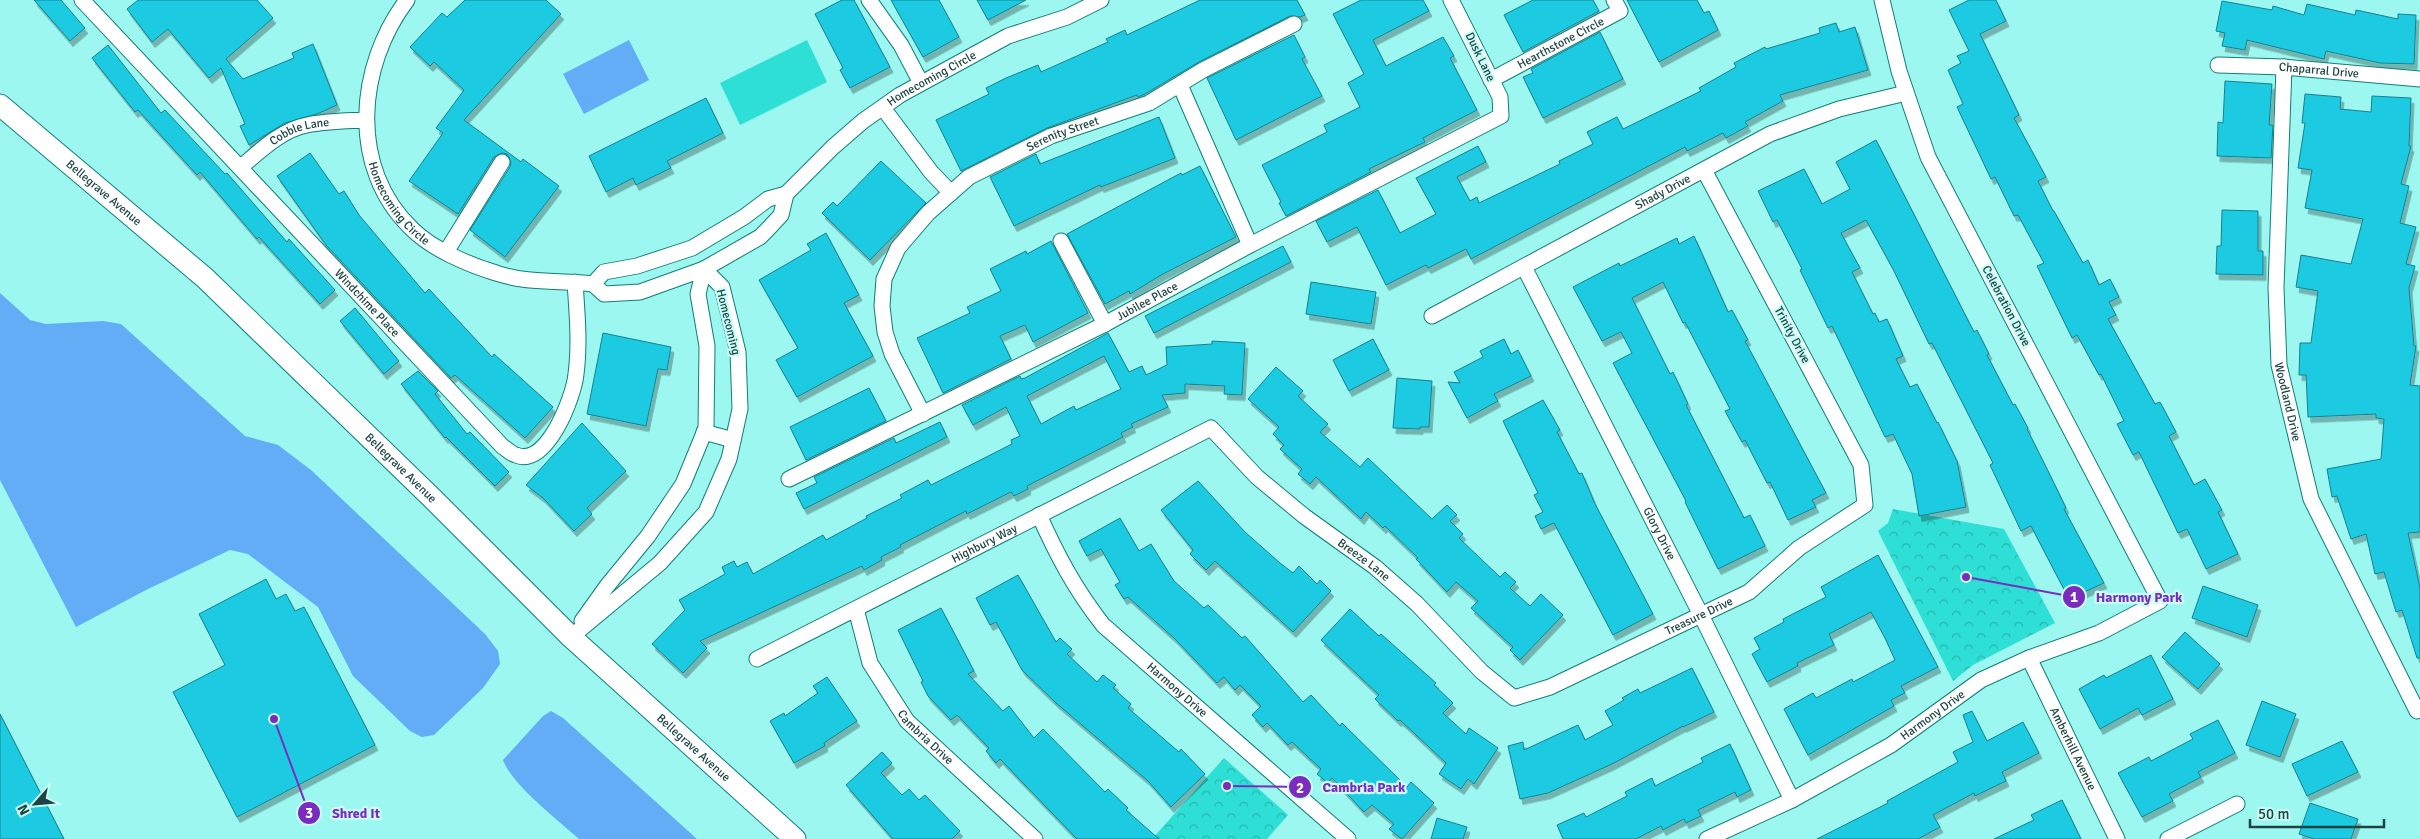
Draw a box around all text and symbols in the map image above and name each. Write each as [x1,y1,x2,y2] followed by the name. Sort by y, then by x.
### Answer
[1515,13,1607,72] street label: Hearthstone Circle
[1462,30,1498,84] street label: Dusk Lane
[884,47,979,109] street label: Homecoming Circle
[2279,59,2359,81] street label: Chaparral Drive
[1024,113,1101,155] street label: Serenity Street
[266,114,330,149] street label: Cobble Lane
[63,157,145,229] street label: Bellegrave Avenue
[365,160,433,248] street label: Homecoming Circle
[1632,171,1693,213] street label: Shady Drive
[1978,263,2034,349] street label: Celebration Drive
[332,266,403,340] street label: Windchime Place
[1114,278,1180,324] street label: Jubilee Place
[713,287,743,357] street label: Homecoming
[1771,304,1813,366] street label: Trinity Drive
[2271,361,2304,443] street label: Woodland Drive
[362,430,440,506] street label: Bellegrave Avenue
[1640,505,1679,562] street label: Glory Drive
[949,520,1020,566] street label: Highbury Way
[1335,535,1393,584] street label: Breeze Lane
[2061,582,2193,611] callout: Harmony Park
[2070,588,2078,606] text: 1
[2096,589,2183,606] text: Harmony Park
[1663,593,1735,638] street label: Treasure Drive
[1144,659,1211,720] street label: Harmony Drive
[1897,687,1968,743] street label: Harmony Drive
[2047,705,2100,793] street label: Amberhill Avenue
[894,707,957,768] street label: Cambria Drive
[654,710,734,785] street label: Bellegrave Avenue
[1288,773,1415,802] callout: Cambria Park
[10,779,60,829] north arrow
[1296,779,1304,797] text: 2
[1323,779,1406,796] text: Cambria Park
[2250,796,2384,828] scale bar
[297,798,390,827] callout: Shred It
[14,801,34,818] text: N
[305,804,313,822] text: 3
[332,805,381,822] text: Shred It
[2258,805,2289,823] text: 50 m

